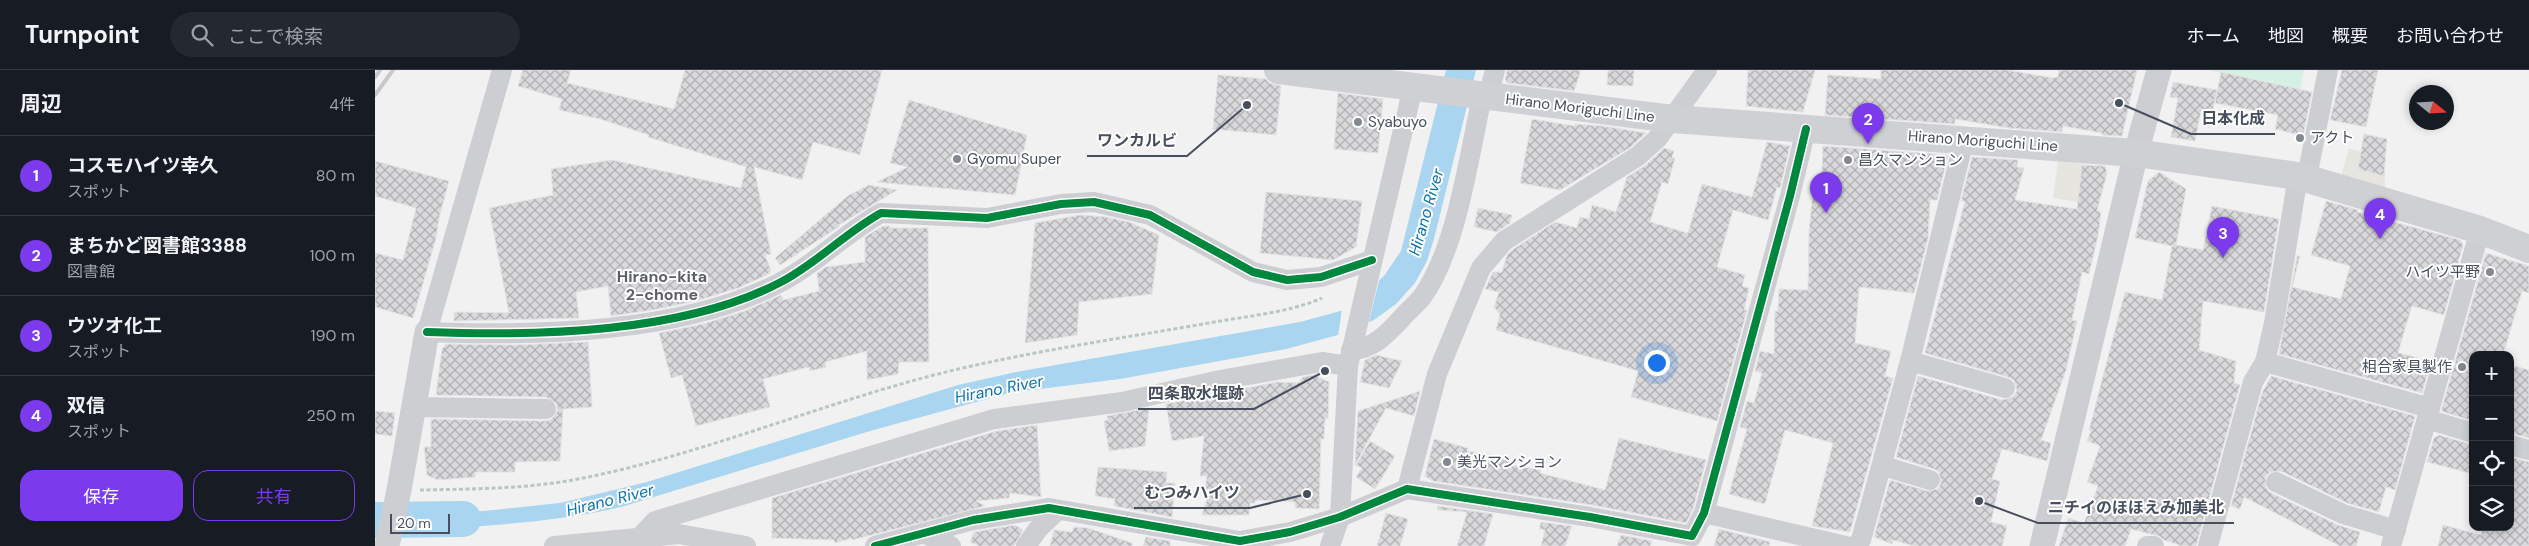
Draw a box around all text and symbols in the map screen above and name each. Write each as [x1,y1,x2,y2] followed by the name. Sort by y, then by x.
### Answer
[170,12,520,57] search box
[25,19,140,50] text: Turnpoint
[188,21,216,49] icon: search
[228,24,323,49] text: ここで検索
[2187,24,2240,48] text: ホーム
[2268,24,2304,48] text: 地図
[2332,24,2368,48] text: 概要
[2396,24,2504,48] text: お問い合わせ
[2409,85,2454,130] north arrow
[1504,89,1656,127] street label: Hirano Moriguchi Line
[20,90,62,118] text: 周辺
[329,94,355,115] text: 4件
[1852,103,1884,144] pin: 2
[2191,103,2275,134] callout: 日本化成
[2201,108,2265,129] text: 日本化成
[1368,112,1427,132] place label: Syabuyo
[1352,116,1364,128] marker: Syabuyo
[1087,125,1187,156] callout: ワンカルビ
[1907,126,2059,156] street label: Hirano Moriguchi Line
[2310,128,2354,148] place label: アクト
[1097,130,1177,151] text: ワンカルビ
[2294,132,2306,144] marker: アクト
[967,149,1062,169] place label: Gyomu Super
[1858,150,1963,170] place label: 昌久マンション
[67,153,219,178] text: コスモハイツ幸久
[951,153,963,165] marker: Gyomu Super
[1842,154,1854,166] marker: 昌久マンション
[33,165,39,186] text: 1
[316,165,355,186] text: 80 m
[1404,165,1449,258] water label: Hirano River
[1810,172,1842,213] pin: 1
[67,181,131,202] text: スポット
[2364,198,2396,239] pin: 4
[2207,217,2239,258] pin: 3
[67,233,247,258] text: まちかど図書館3388
[31,245,41,266] text: 2
[310,245,355,266] text: 100 m
[67,261,115,282] text: 図書館
[2405,262,2480,282] place label: ハイツ平野
[617,266,707,305] district label: Hirano-kita 2-chome
[2484,266,2496,278] marker: ハイツ平野
[67,313,162,338] text: ウツオ化工
[31,325,41,346] text: 3
[311,325,355,346] text: 190 m
[67,341,131,362] text: スポット
[1644,350,1670,376] your location
[2469,351,2514,531] map controls
[2469,351,2514,396] button: +
[2362,357,2452,377] place label: 相合家具製作
[2456,361,2468,373] marker: 相合家具製作
[953,370,1046,408] water label: Hirano River
[1138,378,1254,409] callout: 四条取水堰跡
[1148,383,1244,404] text: 四条取水堰跡
[67,393,105,418] text: 双信
[2469,396,2514,441] button: −
[31,405,41,426] text: 4
[307,405,355,426] text: 250 m
[67,421,131,442] text: スポット
[2469,441,2514,486] button: locate
[1457,452,1562,472] place label: 美光マンション
[1441,456,1453,468] marker: 美光マンション
[20,470,183,521] button: 保存
[193,470,355,521] button: 共有
[1134,477,1250,508] callout: むつみハイツ
[564,479,657,521] water label: Hirano River
[1144,482,1240,503] text: むつみハイツ
[2469,486,2514,531] button: layers
[2038,492,2234,523] callout: ニチイのほほえみ加美北
[2048,497,2224,518] text: ニチイのほほえみ加美北
[390,511,450,534] scale bar
[397,514,431,532] text: 20 m

